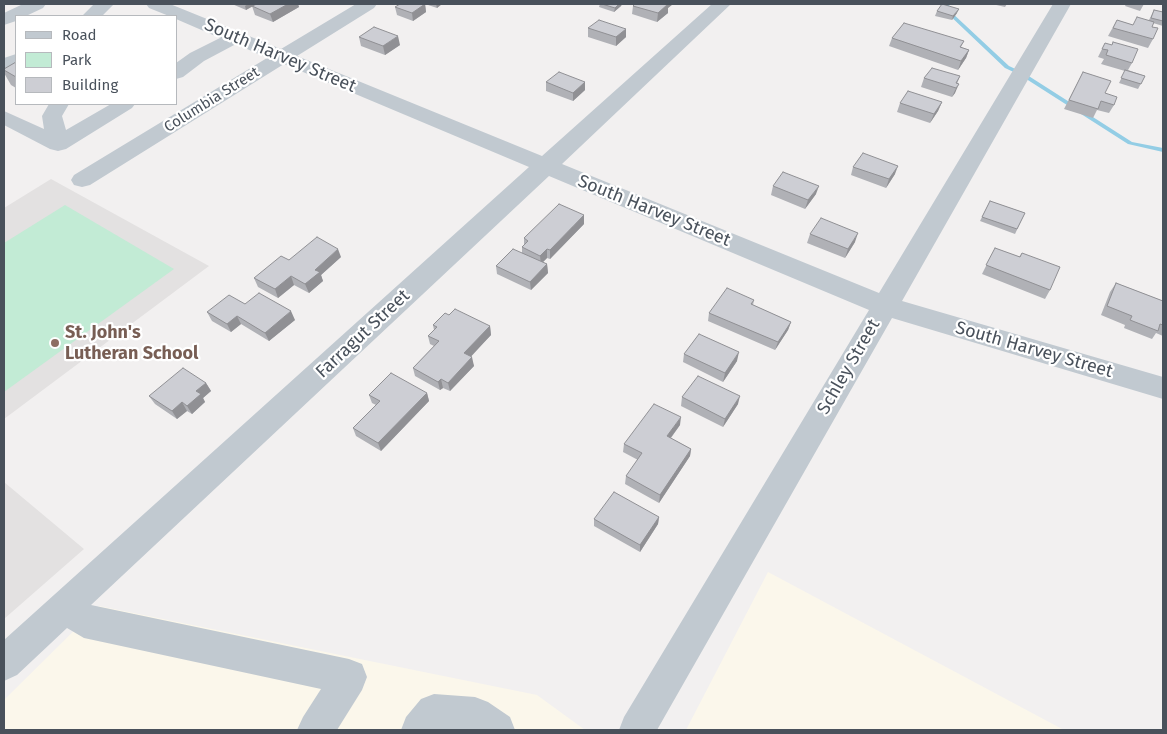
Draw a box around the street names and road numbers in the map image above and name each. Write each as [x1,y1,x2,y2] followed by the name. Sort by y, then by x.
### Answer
[201,14,359,98] street label: South Harvey Street
[161,64,263,136] street label: Columbia Street
[575,171,733,251] street label: South Harvey Street
[312,285,414,383] street label: Farragut Street
[813,316,885,418] street label: Schley Street
[953,317,1115,383] street label: South Harvey Street

